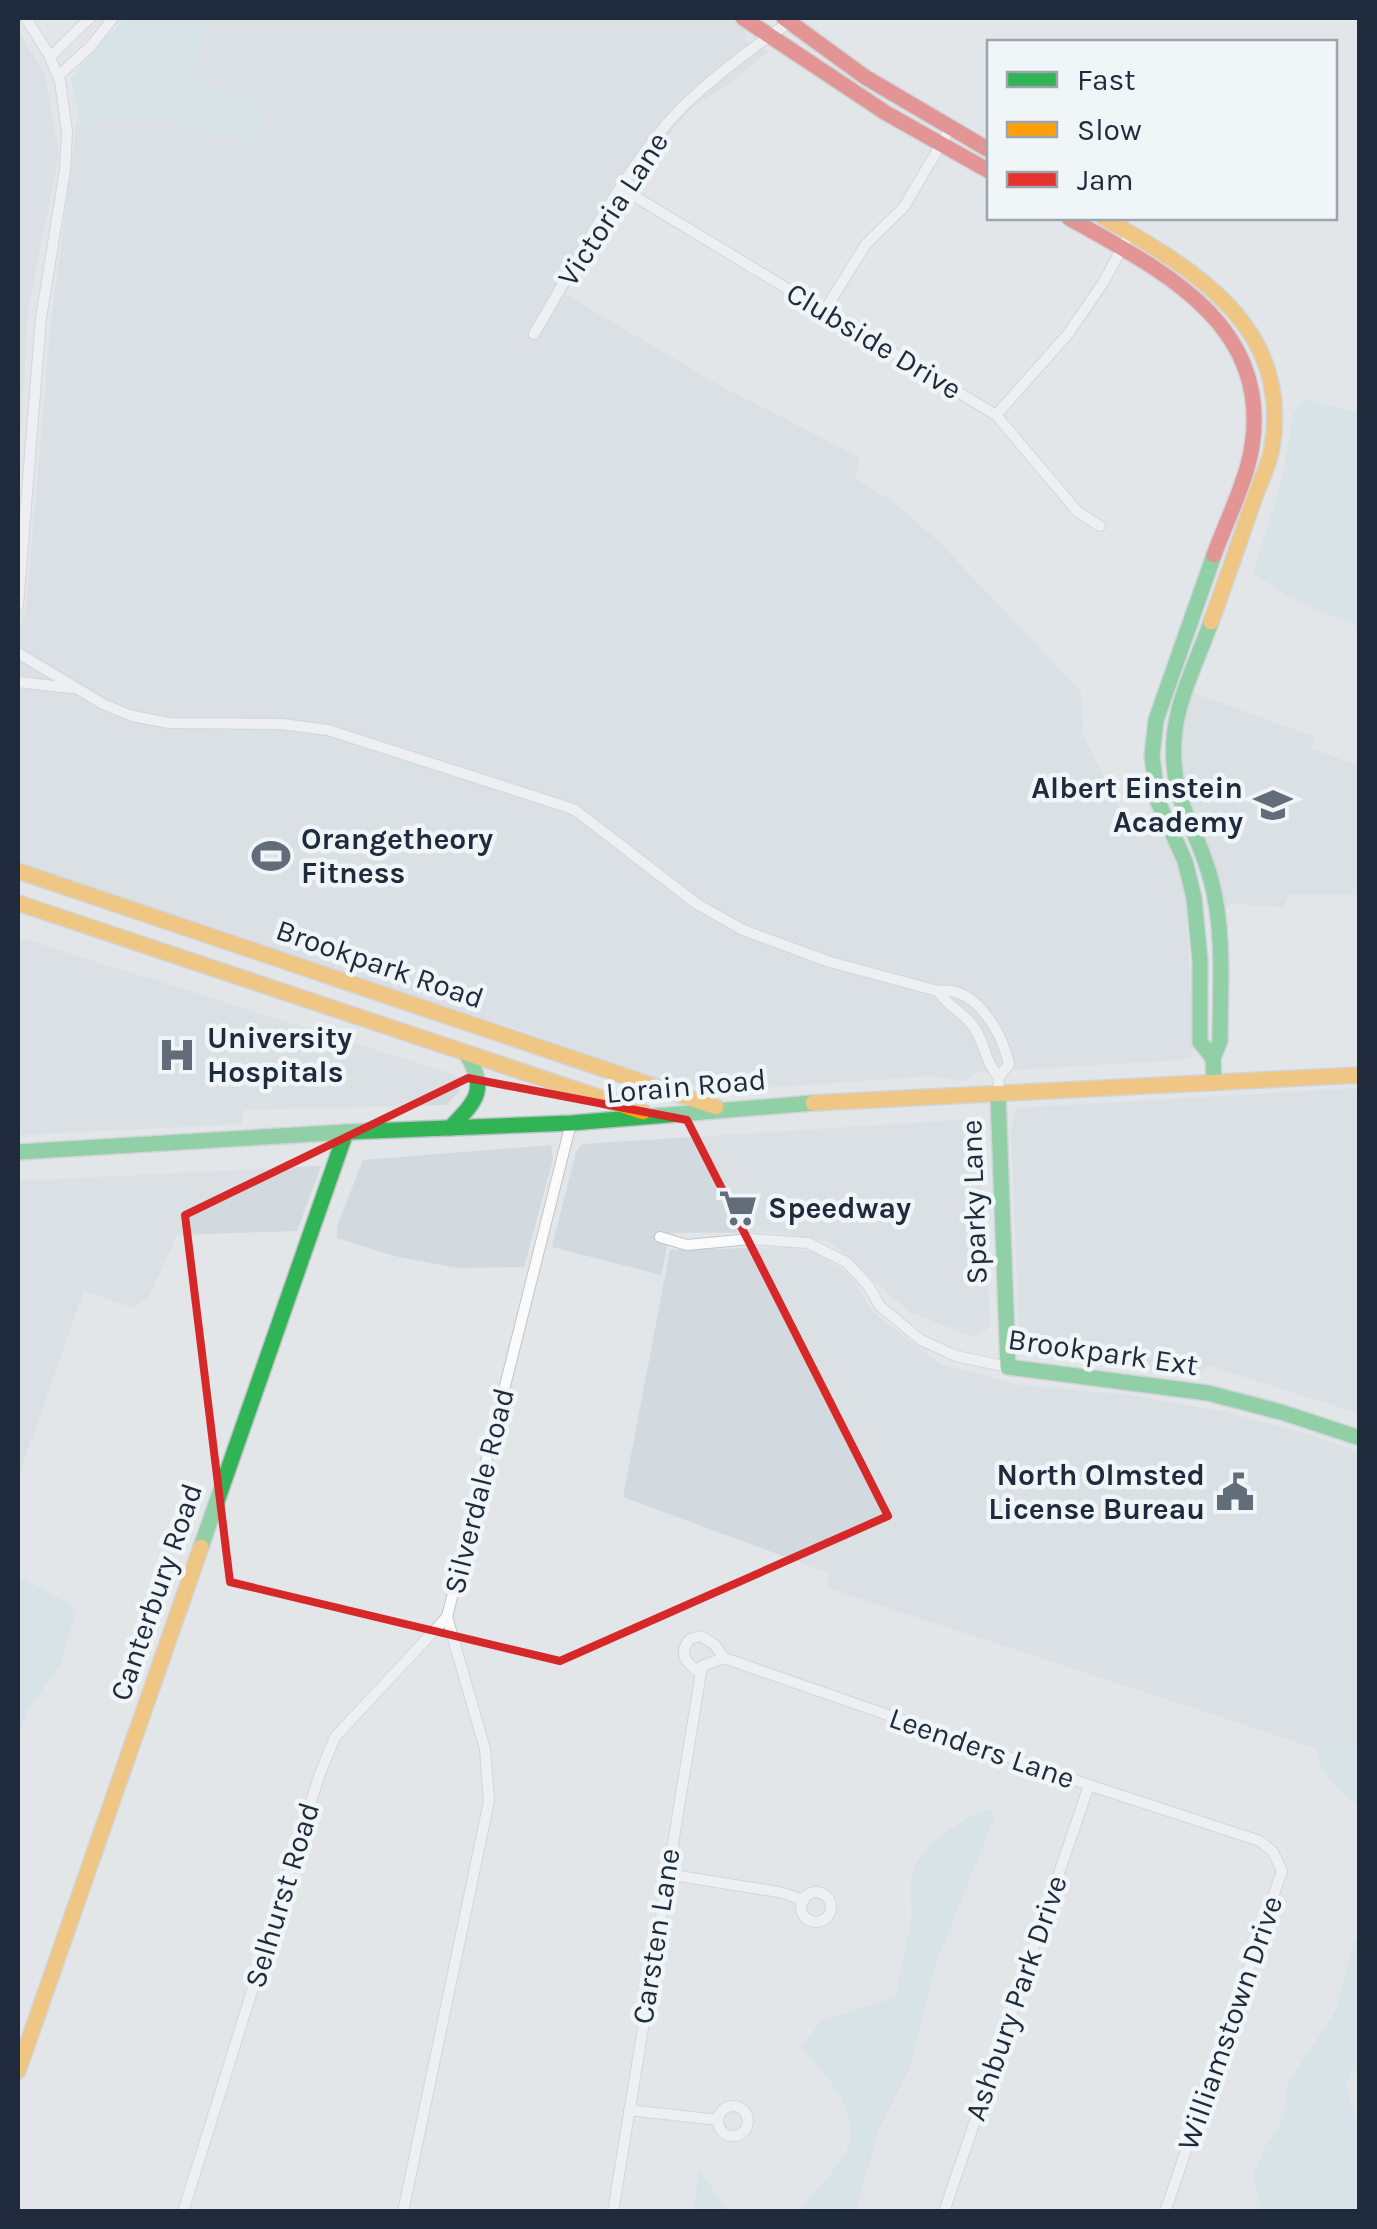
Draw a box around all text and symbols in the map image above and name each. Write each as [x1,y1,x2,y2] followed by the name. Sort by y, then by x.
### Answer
[987,40,1337,220] legend
[1077,62,1136,98] text: Fast
[1077,112,1142,148] text: Slow
[550,125,676,293] street label: Victoria Lane
[1077,162,1134,198] text: Jam
[780,275,968,407] street label: Clubside Drive
[1031,770,1243,840] place label: Albert Einstein Academy
[1252,784,1294,826] school or university icon: Albert Einstein Academy
[301,821,493,891] place label: Orangetheory Fitness
[250,835,292,877] sports icon: Orangetheory Fitness
[271,912,489,1016] street label: Brookpark Road
[207,1020,352,1090] place label: University Hospitals
[156,1034,198,1076] hospital icon: University Hospitals
[604,1061,768,1111] street label: Lorain Road
[953,1119,995,1285] street label: Sparky Lane
[717,1187,759,1229] supermarket icon: Speedway
[768,1190,911,1226] place label: Speedway
[1006,1321,1200,1383] street label: Brookpark Ext
[436,1384,522,1598] street label: Silverdale Road
[988,1457,1205,1527] place label: North Olmsted License Bureau
[1214,1471,1256,1513] public building icon: North Olmsted License Bureau
[102,1479,210,1705] street label: Canterbury Road
[884,1699,1080,1797] street label: Leenders Lane
[237,1798,327,1992] street label: Selhurst Road
[624,1846,688,2026] street label: Carsten Lane
[957,1871,1075,2125] street label: Ashbury Park Drive
[1170,1891,1290,2155] street label: Williamstown Drive

